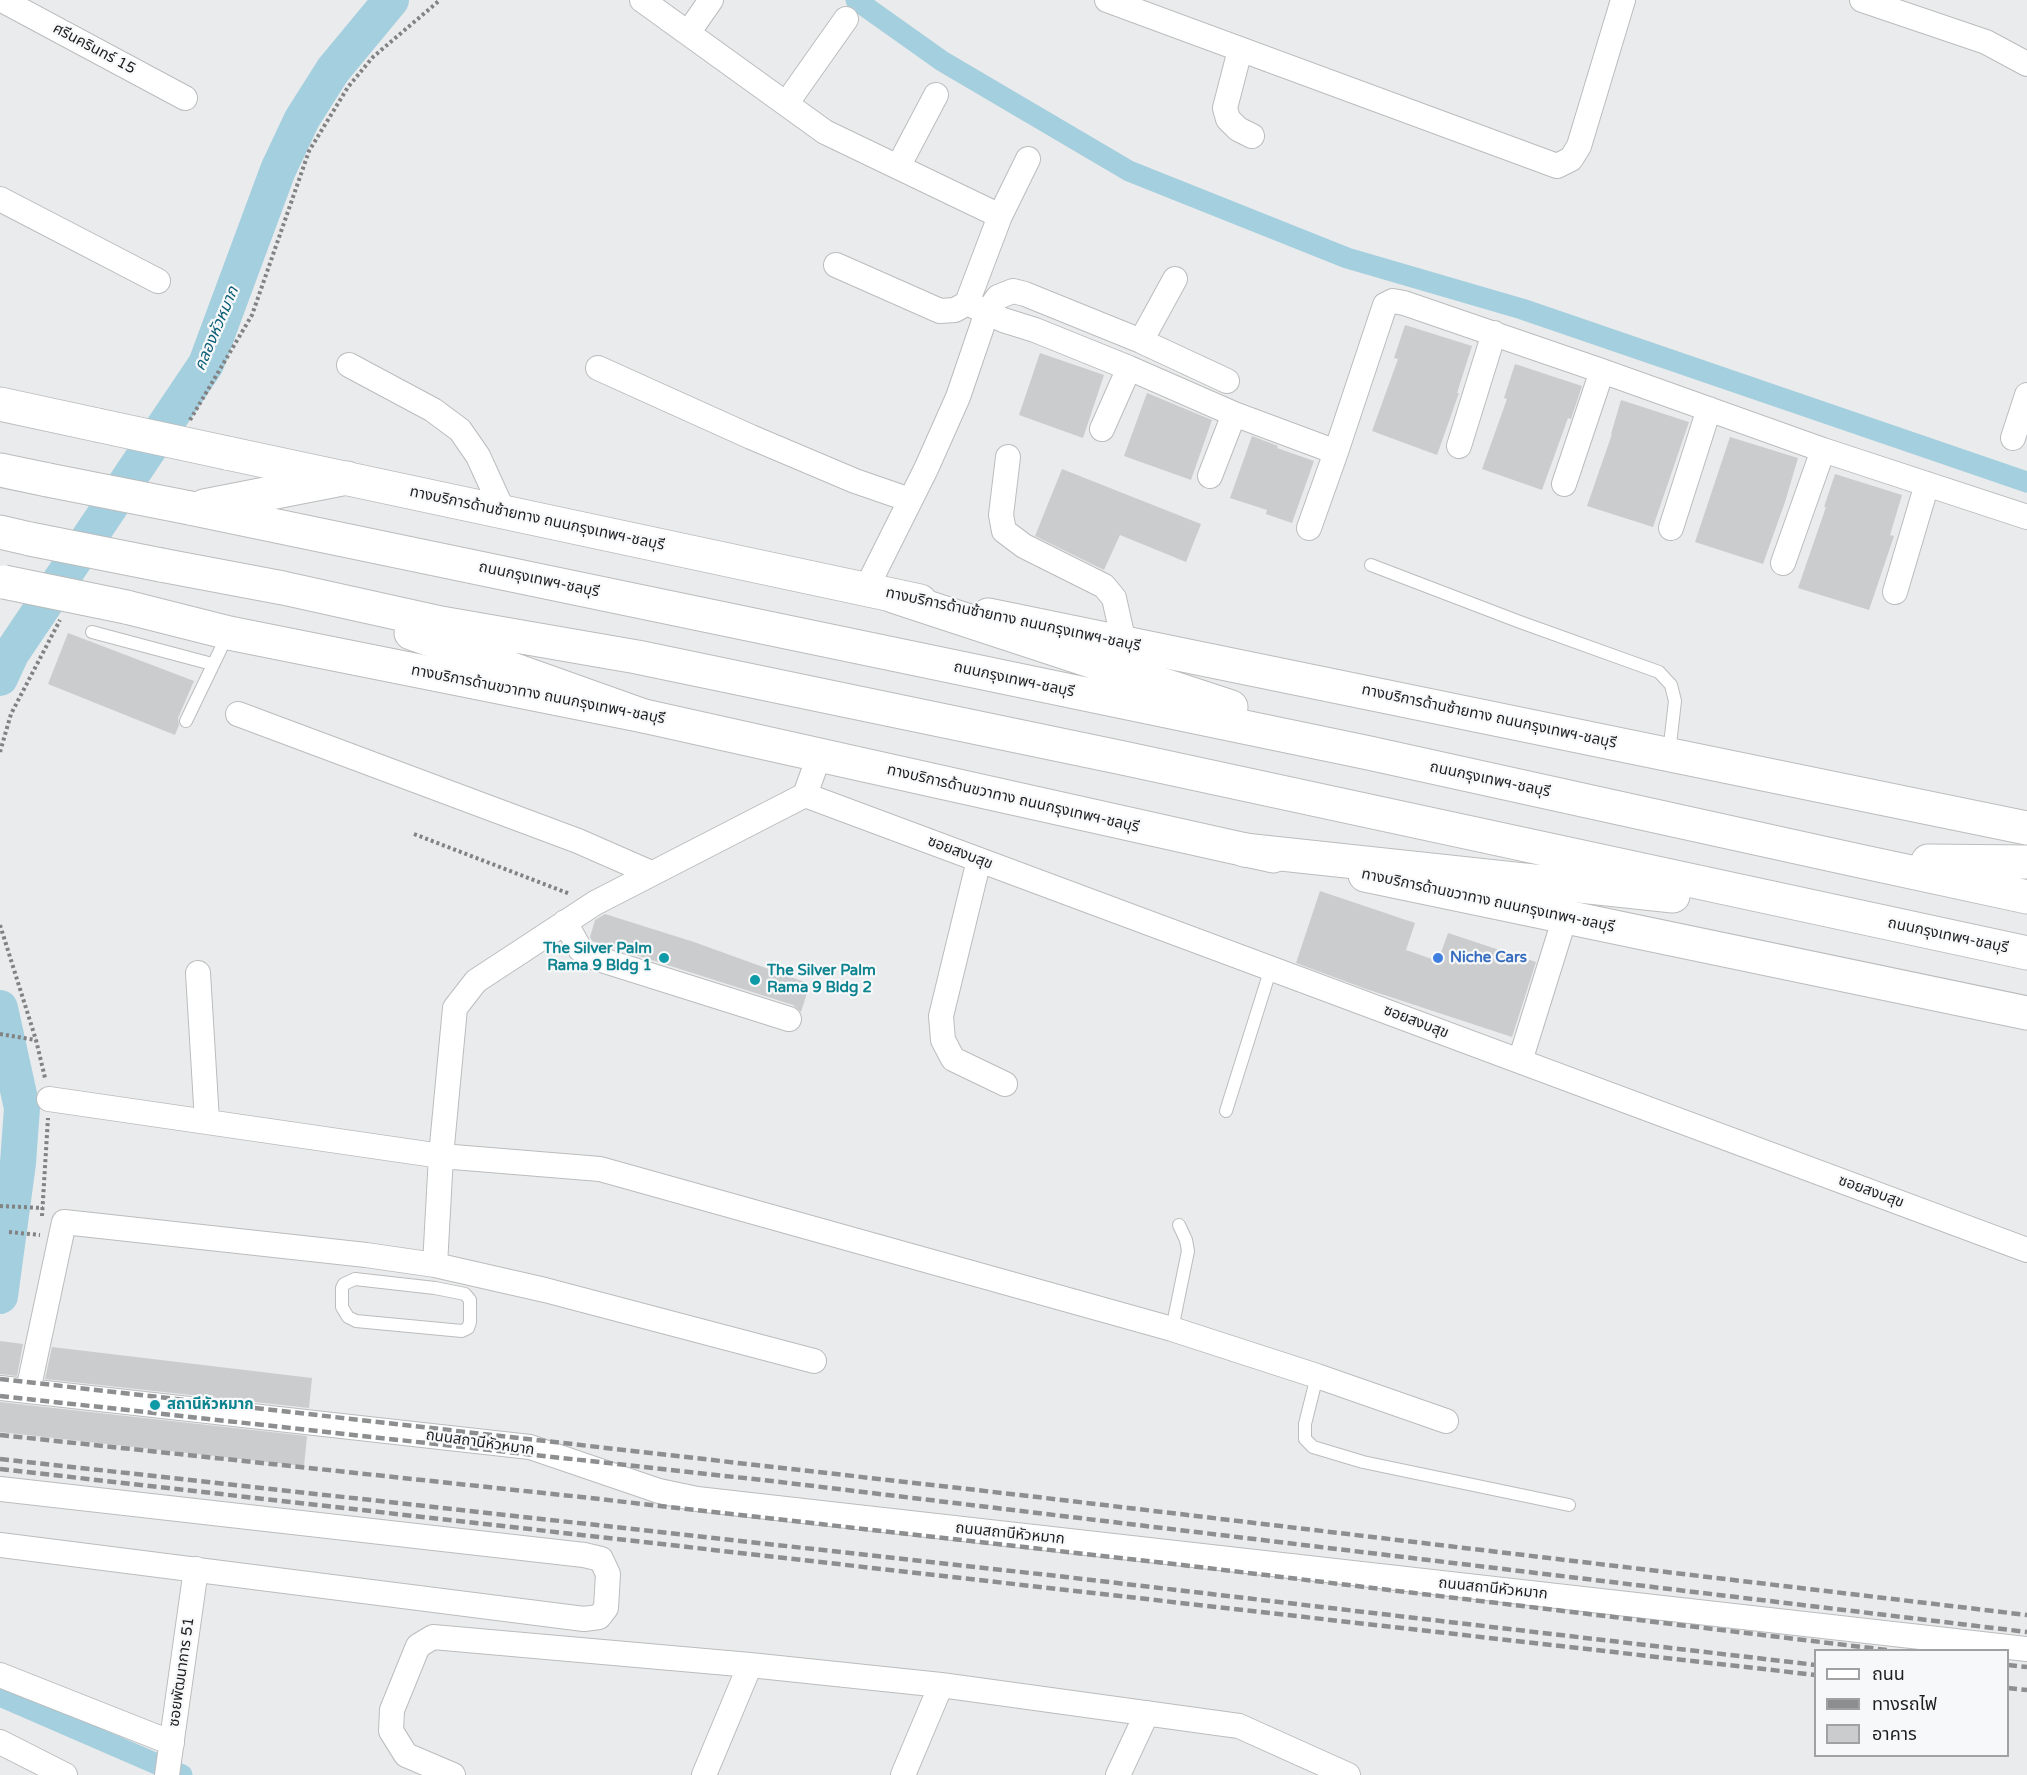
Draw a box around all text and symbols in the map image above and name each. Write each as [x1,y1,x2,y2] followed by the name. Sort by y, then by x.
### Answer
[50,20,138,78] street label: ศรีนครินทร์ 15
[191,284,243,374] water label: คลองหัวหมาก
[408,483,666,555] street label: ทางบริการด้านซ้ายทาง ถนนกรุงเทพฯ-ชลบุรี
[477,558,601,602] street label: ถนนกรุงเทพฯ-ชลบุรี
[884,584,1142,656] street label: ทางบริการด้านซ้ายทาง ถนนกรุงเทพฯ-ชลบุรี
[952,658,1076,702] street label: ถนนกรุงเทพฯ-ชลบุรี
[409,662,667,728] street label: ทางบริการด้านขวาทาง ถนนกรุงเทพฯ-ชลบุรี
[1360,681,1618,753] street label: ทางบริการด้านซ้ายทาง ถนนกรุงเทพฯ-ชลบุรี
[1428,758,1552,802] street label: ถนนกรุงเทพฯ-ชลบุรี
[885,761,1141,837] street label: ทางบริการด้านขวาทาง ถนนกรุงเทพฯ-ชลบุรี
[925,832,995,874] street label: ซอยสงบสุข
[1360,865,1616,937] street label: ทางบริการด้านขวาทาง ถนนกรุงเทพฯ-ชลบุรี
[1886,914,2010,958] street label: ถนนกรุงเทพฯ-ชลบุรี
[543,940,652,975] place label: The Silver Palm Rama 9 Bldg 1
[1450,949,1527,967] place label: Niche Cars
[657,951,671,965] marker: The Silver Palm Rama 9 Bldg 1
[1431,951,1445,965] marker: Niche Cars
[767,962,876,997] place label: The Silver Palm Rama 9 Bldg 2
[748,973,762,987] marker: The Silver Palm Rama 9 Bldg 2
[1381,1001,1451,1043] street label: ซอยสงบสุข
[1836,1172,1906,1212] street label: ซอยสงบสุข
[167,1396,254,1414] place label: สถานีหัวหมาก
[148,1398,162,1412] marker: สถานีหัวหมาก
[424,1426,536,1460] street label: ถนนสถานีหัวหมาก
[955,1519,1065,1549] street label: ถนนสถานีหัวหมาก
[1438,1574,1548,1604] street label: ถนนสถานีหัวหมาก
[165,1616,199,1728] street label: ซอยพัฒนาการ 51
[1814,1649,2009,1757] legend
[1872,1663,1905,1685] text: ถนน
[1872,1693,1937,1715] text: ทางรถไฟ
[1872,1723,1917,1745] text: อาคาร

